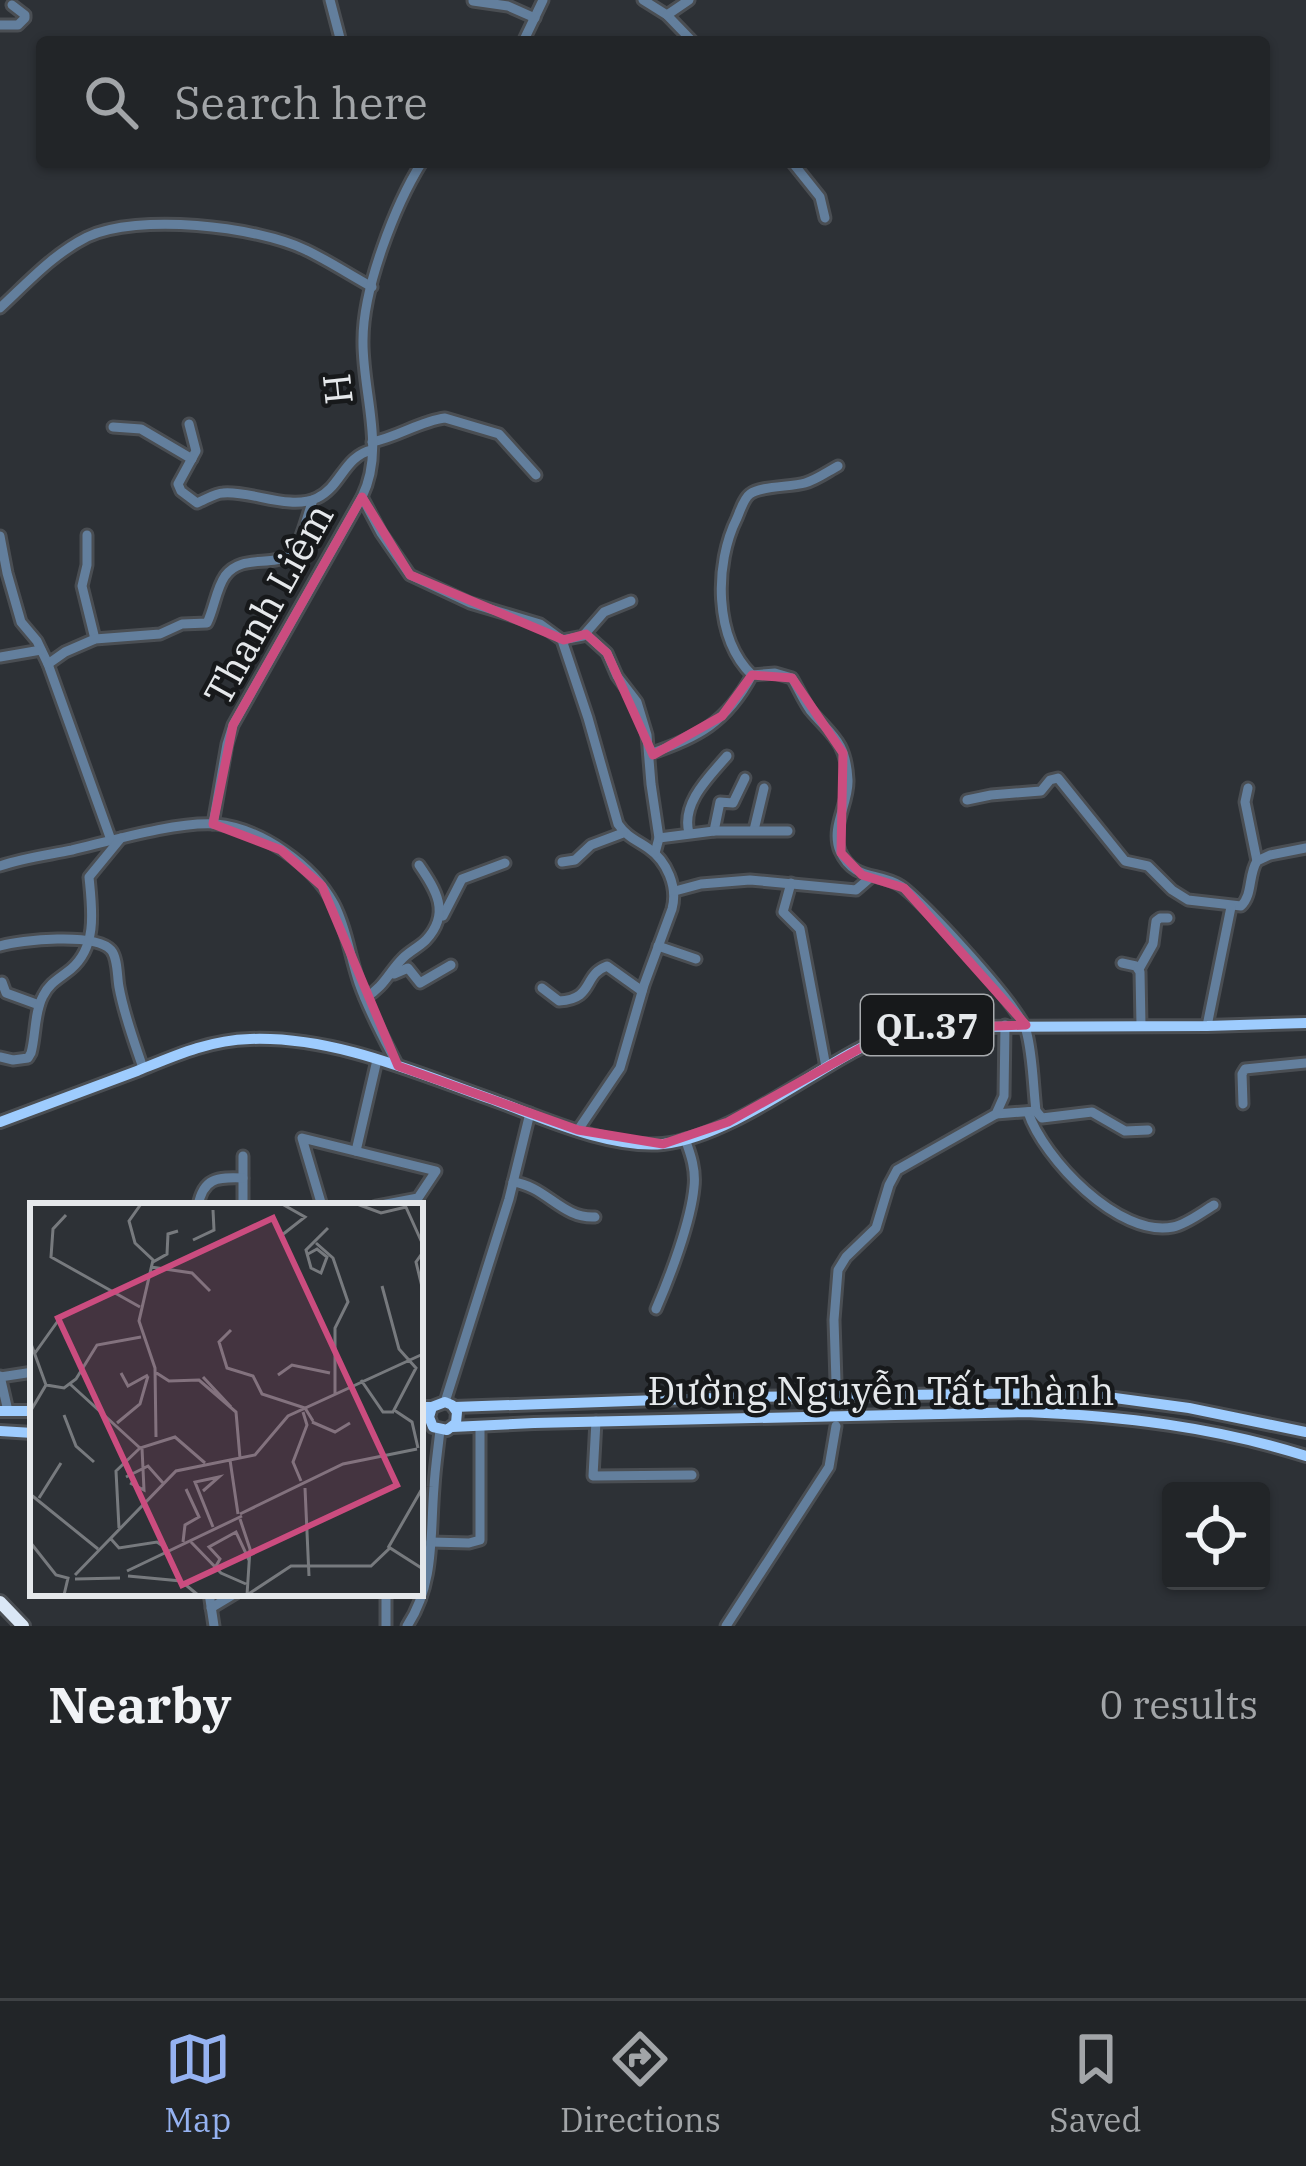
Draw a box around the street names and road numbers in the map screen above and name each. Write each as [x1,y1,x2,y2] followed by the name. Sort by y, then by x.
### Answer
[310,371,364,407] street label: H
[192,494,344,714] street label: Thanh Liêm
[861,995,993,1055] road number: QL.37
[647,1365,1115,1416] street label: Đường Nguyễn Tất Thành

